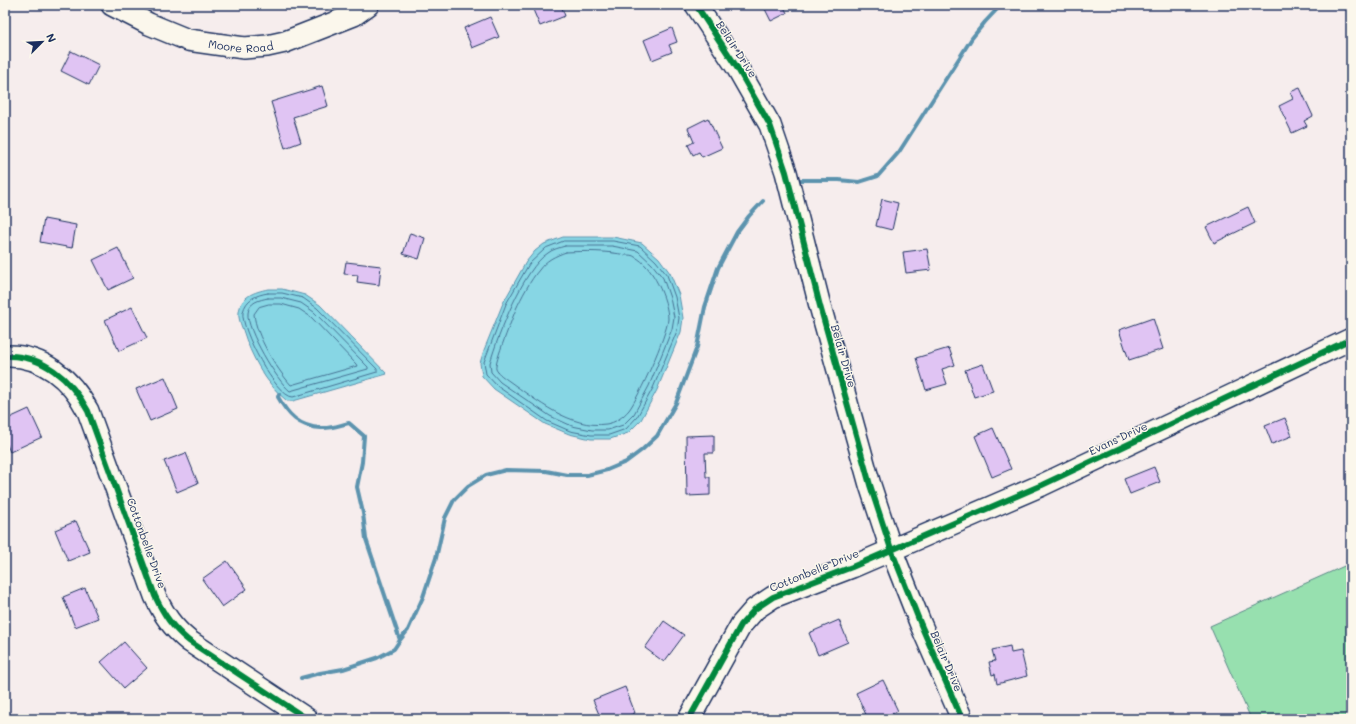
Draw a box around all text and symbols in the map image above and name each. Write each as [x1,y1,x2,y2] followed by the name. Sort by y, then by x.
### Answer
[713,18,761,80] street label: Belair Drive
[22,22,62,62] north arrow
[43,31,60,45] text: N
[207,35,275,56] street label: Moore Road
[828,323,860,389] street label: Belair Drive
[1086,418,1150,458] street label: Evans Drive
[124,496,170,591] street label: Cottonbelle Drive
[767,545,861,595] street label: Cottonbelle Drive
[927,628,967,694] street label: Belair Drive

